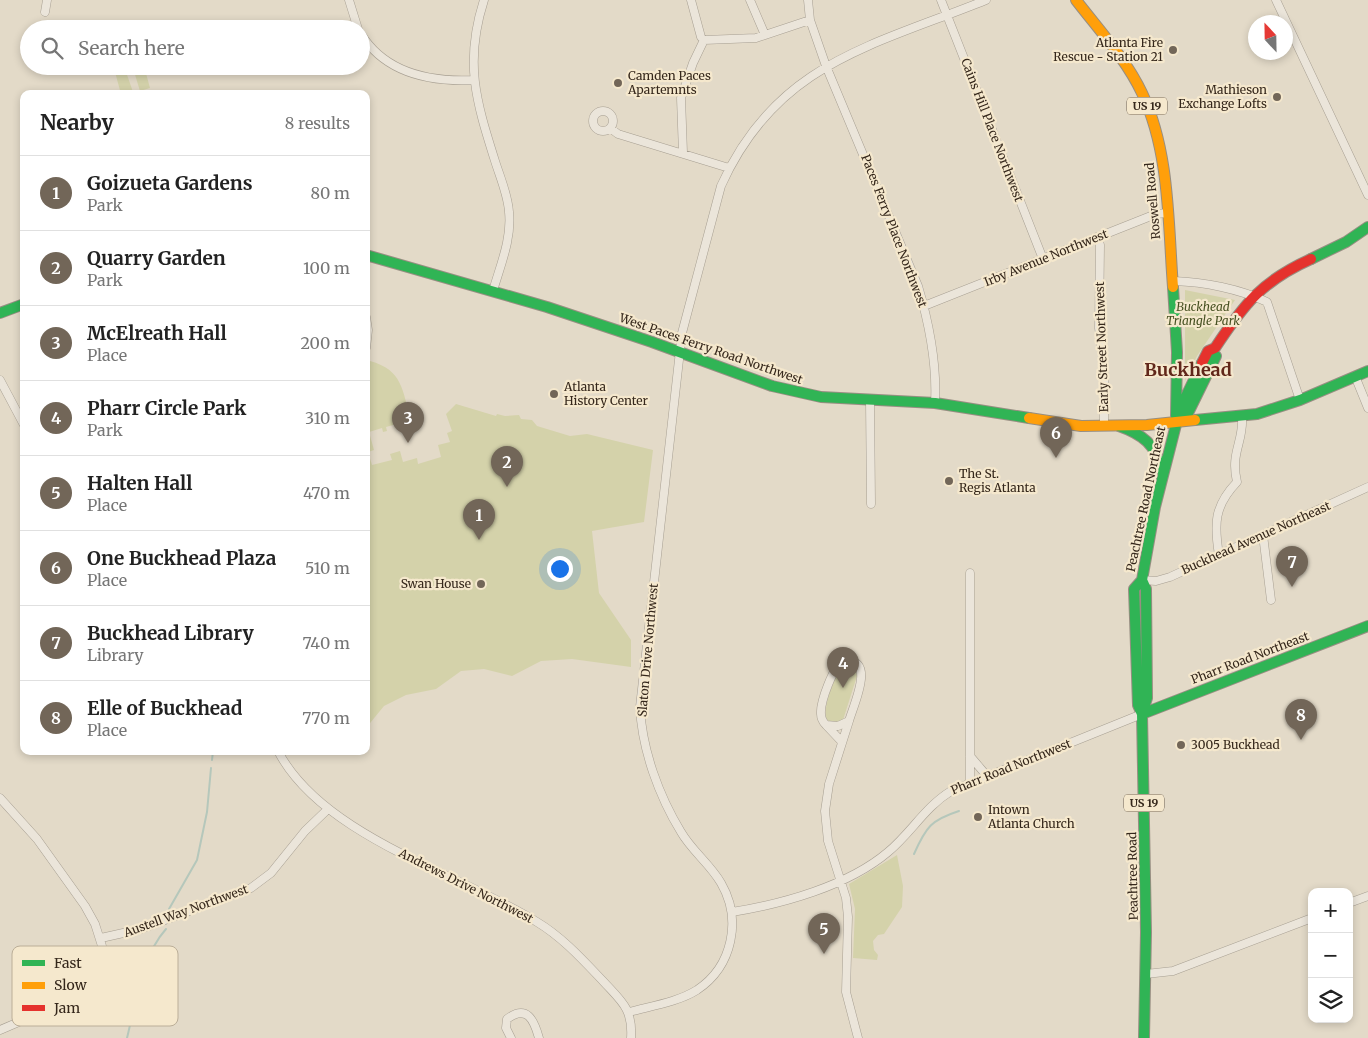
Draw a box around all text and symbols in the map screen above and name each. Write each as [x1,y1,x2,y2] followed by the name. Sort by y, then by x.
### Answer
[1248,15,1293,60] north arrow
[20,20,370,75] search box
[38,34,66,62] icon: search
[1053,35,1164,64] place label: Atlanta Fire Rescue - Station 21
[78,36,185,60] text: Search here
[1167,44,1179,56] marker: Atlanta Fire Rescue - Station 21
[958,56,1027,204] street label: Cains Hill Place Northwest
[627,68,711,97] place label: Camden Paces Apartemnts
[612,77,624,89] marker: Camden Paces Apartemnts
[1178,82,1267,111] place label: Mathieson Exchange Lofts
[1271,91,1283,103] marker: Mathieson Exchange Lofts
[1127,98,1167,114] road number: US 19
[40,109,114,136] text: Nearby
[285,113,350,133] text: 8 results
[858,152,931,310] street label: Paces Ferry Place Northwest
[1142,162,1163,240] street label: Roswell Road
[87,171,252,195] text: Goizueta Gardens
[52,183,60,203] text: 1
[311,183,350,203] text: 80 m
[87,195,123,215] text: Park
[982,226,1110,289] street label: Irby Avenue Northwest
[87,246,226,270] text: Quarry Garden
[51,258,61,278] text: 2
[303,258,350,278] text: 100 m
[87,270,123,290] text: Park
[1092,281,1111,413] street label: Early Street Northwest
[1166,299,1240,328] park label: Buckhead Triangle Park
[616,310,805,387] street label: West Paces Ferry Road Northwest
[87,321,227,345] text: McElreath Hall
[51,333,61,353] text: 3
[300,333,350,353] text: 200 m
[87,345,127,365] text: Place
[1144,358,1232,381] district label: Buckhead
[563,379,649,408] place label: Atlanta History Center
[548,388,560,400] marker: Atlanta History Center
[87,396,246,420] text: Pharr Circle Park
[392,402,424,443] pin: 3
[51,408,61,428] text: 4
[305,408,350,428] text: 310 m
[1040,417,1072,458] pin: 6
[87,420,123,440] text: Park
[1123,424,1168,573] street label: Peachtree Road Northeast
[491,446,523,487] pin: 2
[959,466,1036,495] place label: The St. Regis Atlanta
[87,471,192,495] text: Halten Hall
[943,475,955,487] marker: The St. Regis Atlanta
[51,483,61,503] text: 5
[303,483,350,503] text: 470 m
[87,495,127,515] text: Place
[1179,498,1333,577] street label: Buckhead Avenue Northeast
[463,499,495,540] pin: 1
[87,546,276,570] text: One Buckhead Plaza
[1276,546,1308,587] pin: 7
[547,556,573,582] your location
[51,558,61,578] text: 6
[305,558,350,578] text: 510 m
[87,570,127,590] text: Place
[401,576,471,591] place label: Swan House
[475,578,487,590] marker: Swan House
[634,582,661,717] street label: Slaton Drive Northwest
[87,621,254,645] text: Buckhead Library
[1189,628,1311,687] street label: Pharr Road Northeast
[51,633,61,653] text: 7
[303,633,350,653] text: 740 m
[87,645,144,665] text: Library
[827,647,859,688] pin: 4
[87,696,242,720] text: Elle of Buckhead
[1285,699,1317,740] pin: 8
[51,708,61,728] text: 8
[302,708,350,728] text: 770 m
[87,720,127,740] text: Place
[948,735,1073,798] street label: Pharr Road Northwest
[1191,737,1280,752] place label: 3005 Buckhead
[1175,739,1187,751] marker: 3005 Buckhead
[1124,794,1164,811] road number: US 19
[987,802,1075,831] place label: Intown Atlanta Church
[972,811,984,823] marker: Intown Atlanta Church
[1124,832,1141,920] street label: Peachtree Road
[396,845,536,926] street label: Andrews Drive Northwest
[121,881,250,940] street label: Austell Way Northwest
[1308,888,1353,1023] map controls
[1308,888,1353,933] button: +
[808,913,840,954] pin: 5
[1308,933,1353,978] button: −
[12,946,178,1026] legend
[54,954,82,972] text: Fast
[54,976,87,994] text: Slow
[1308,978,1353,1023] button: layers
[53,999,80,1017] text: Jam

